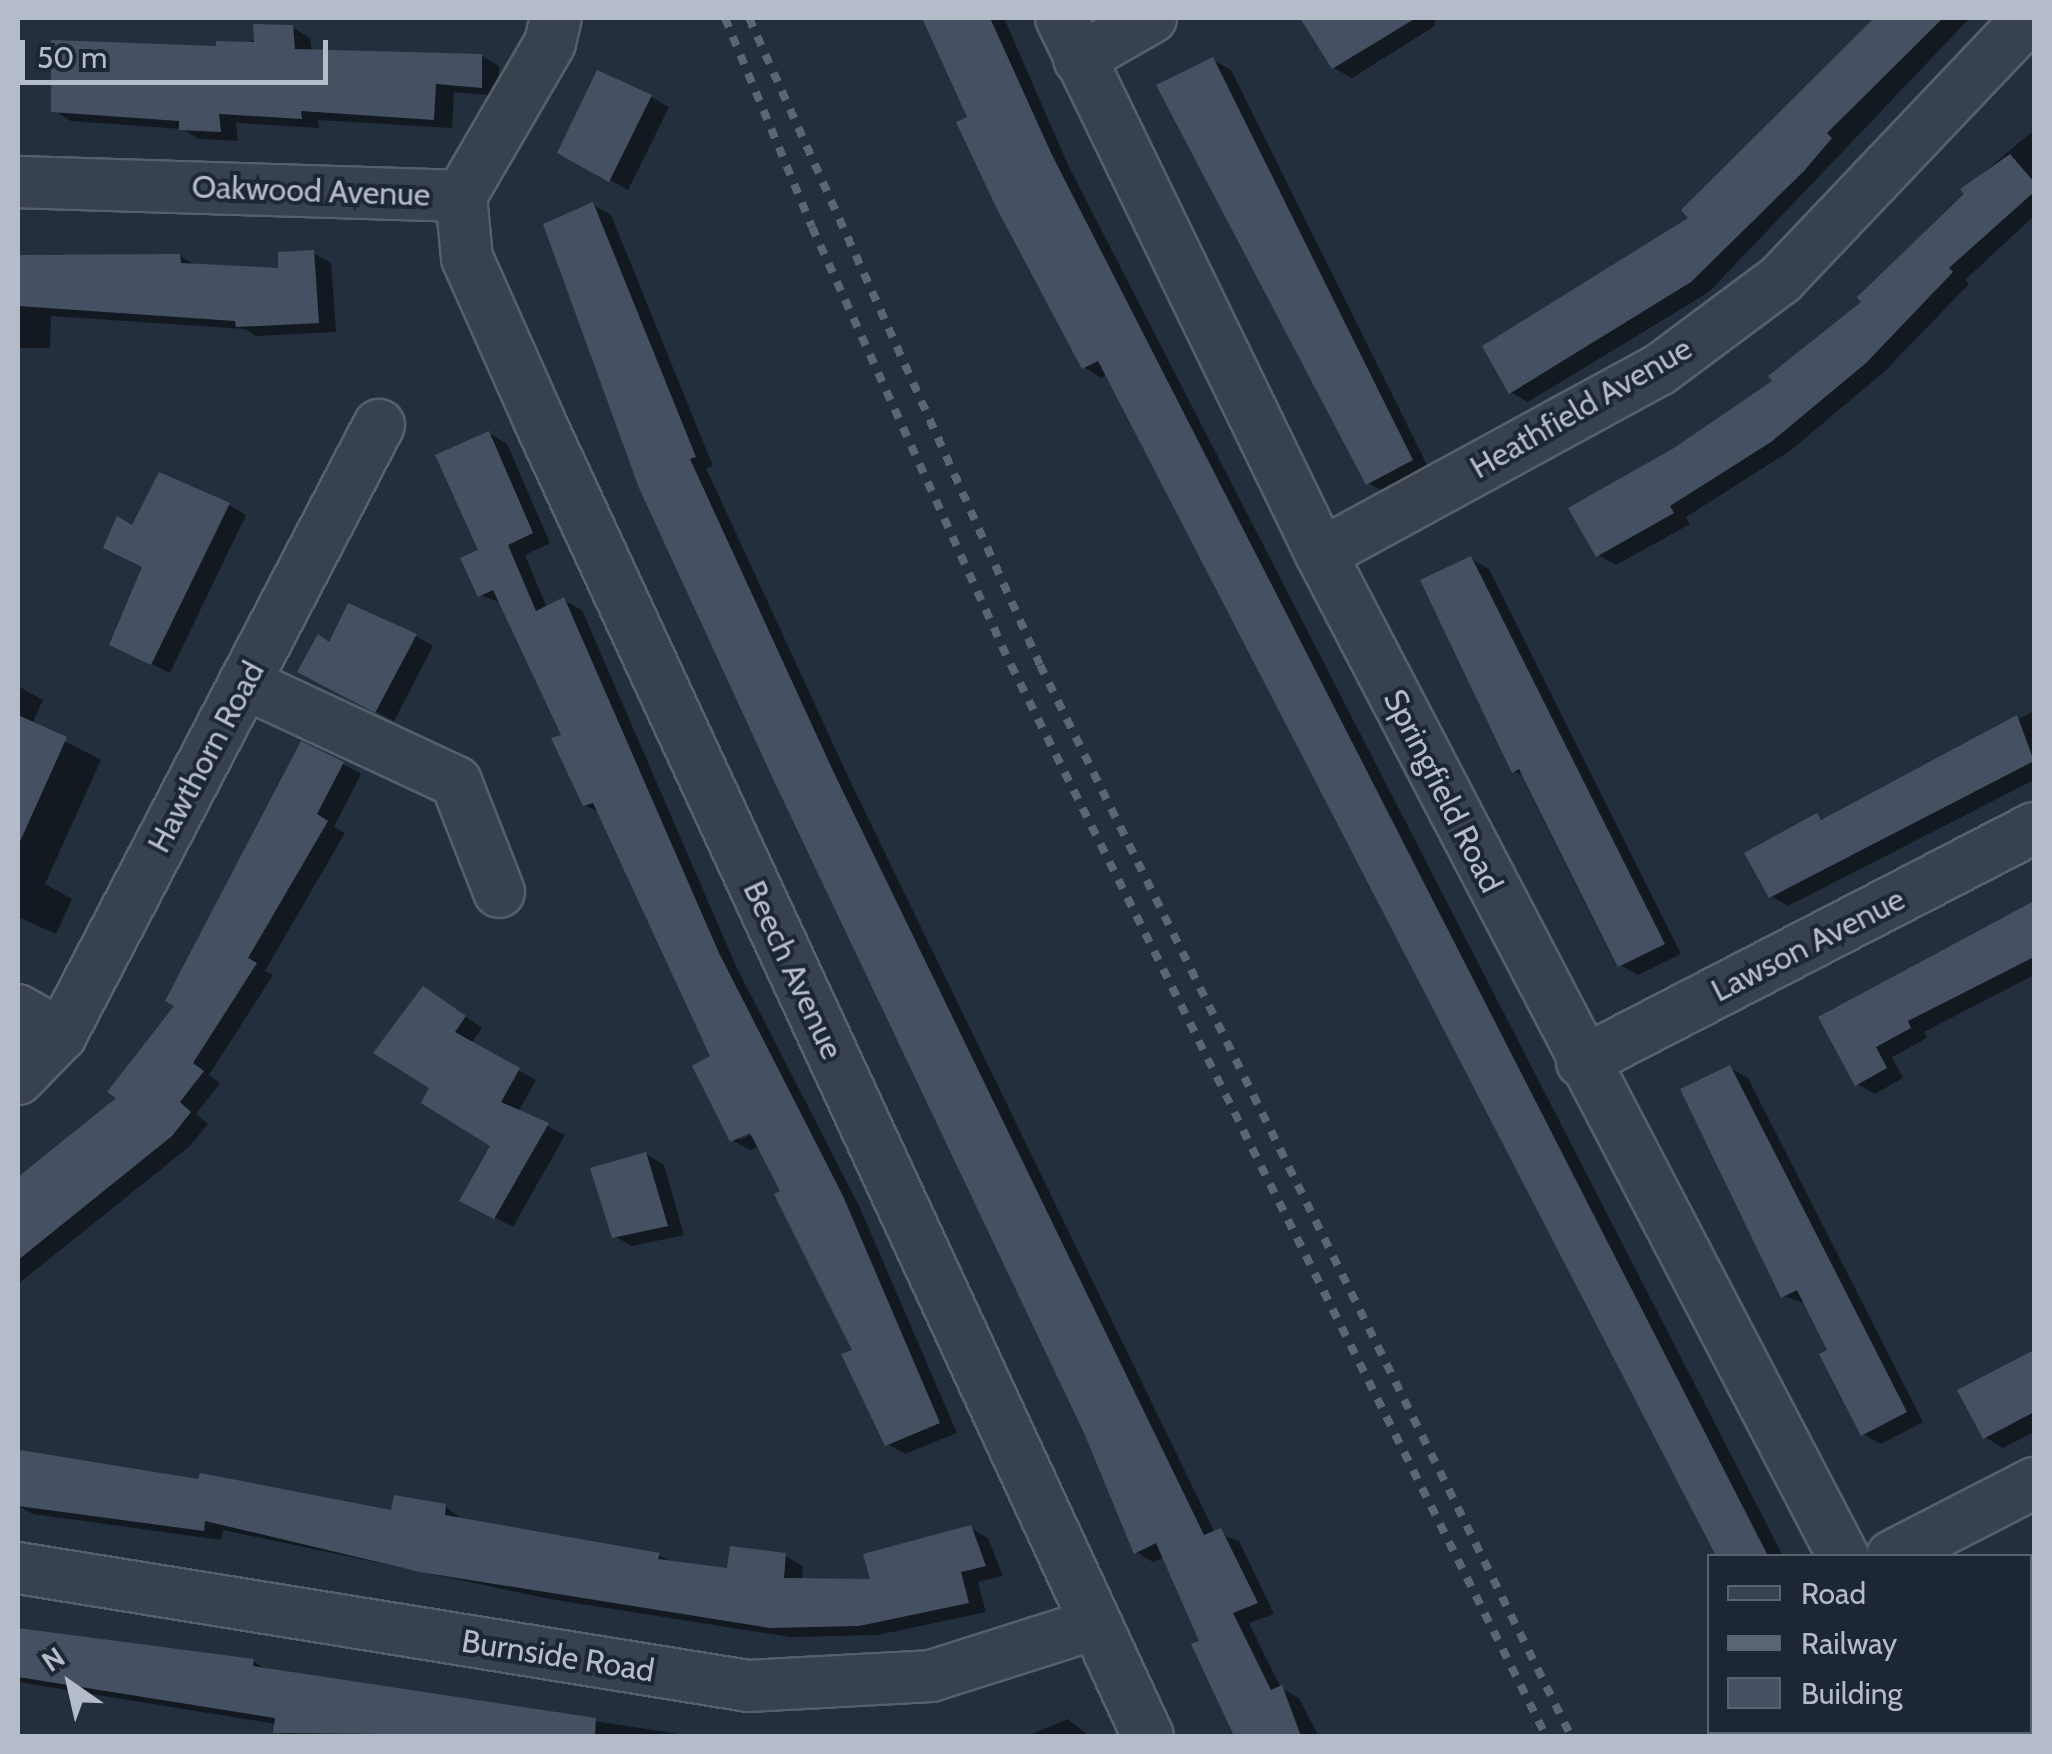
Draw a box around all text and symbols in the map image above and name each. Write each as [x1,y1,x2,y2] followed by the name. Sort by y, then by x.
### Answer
[25,20,332,82] scale bar
[37,39,107,76] text: 50 m
[191,168,431,214] street label: Oakwood Avenue
[1464,329,1698,487] street label: Heathfield Avenue
[140,655,272,859] street label: Hawthorn Road
[1375,683,1511,899] street label: Springfield Road
[735,875,851,1065] street label: Beech Avenue
[1705,880,1911,1010] street label: Lawson Avenue
[1707,1554,2032,1734] legend
[1801,1575,1866,1612] text: Road
[459,1622,657,1690] street label: Burnside Road
[1801,1625,1897,1662] text: Railway
[20,1634,120,1734] north arrow
[36,1640,71,1679] text: N
[1801,1675,1903,1712] text: Building

